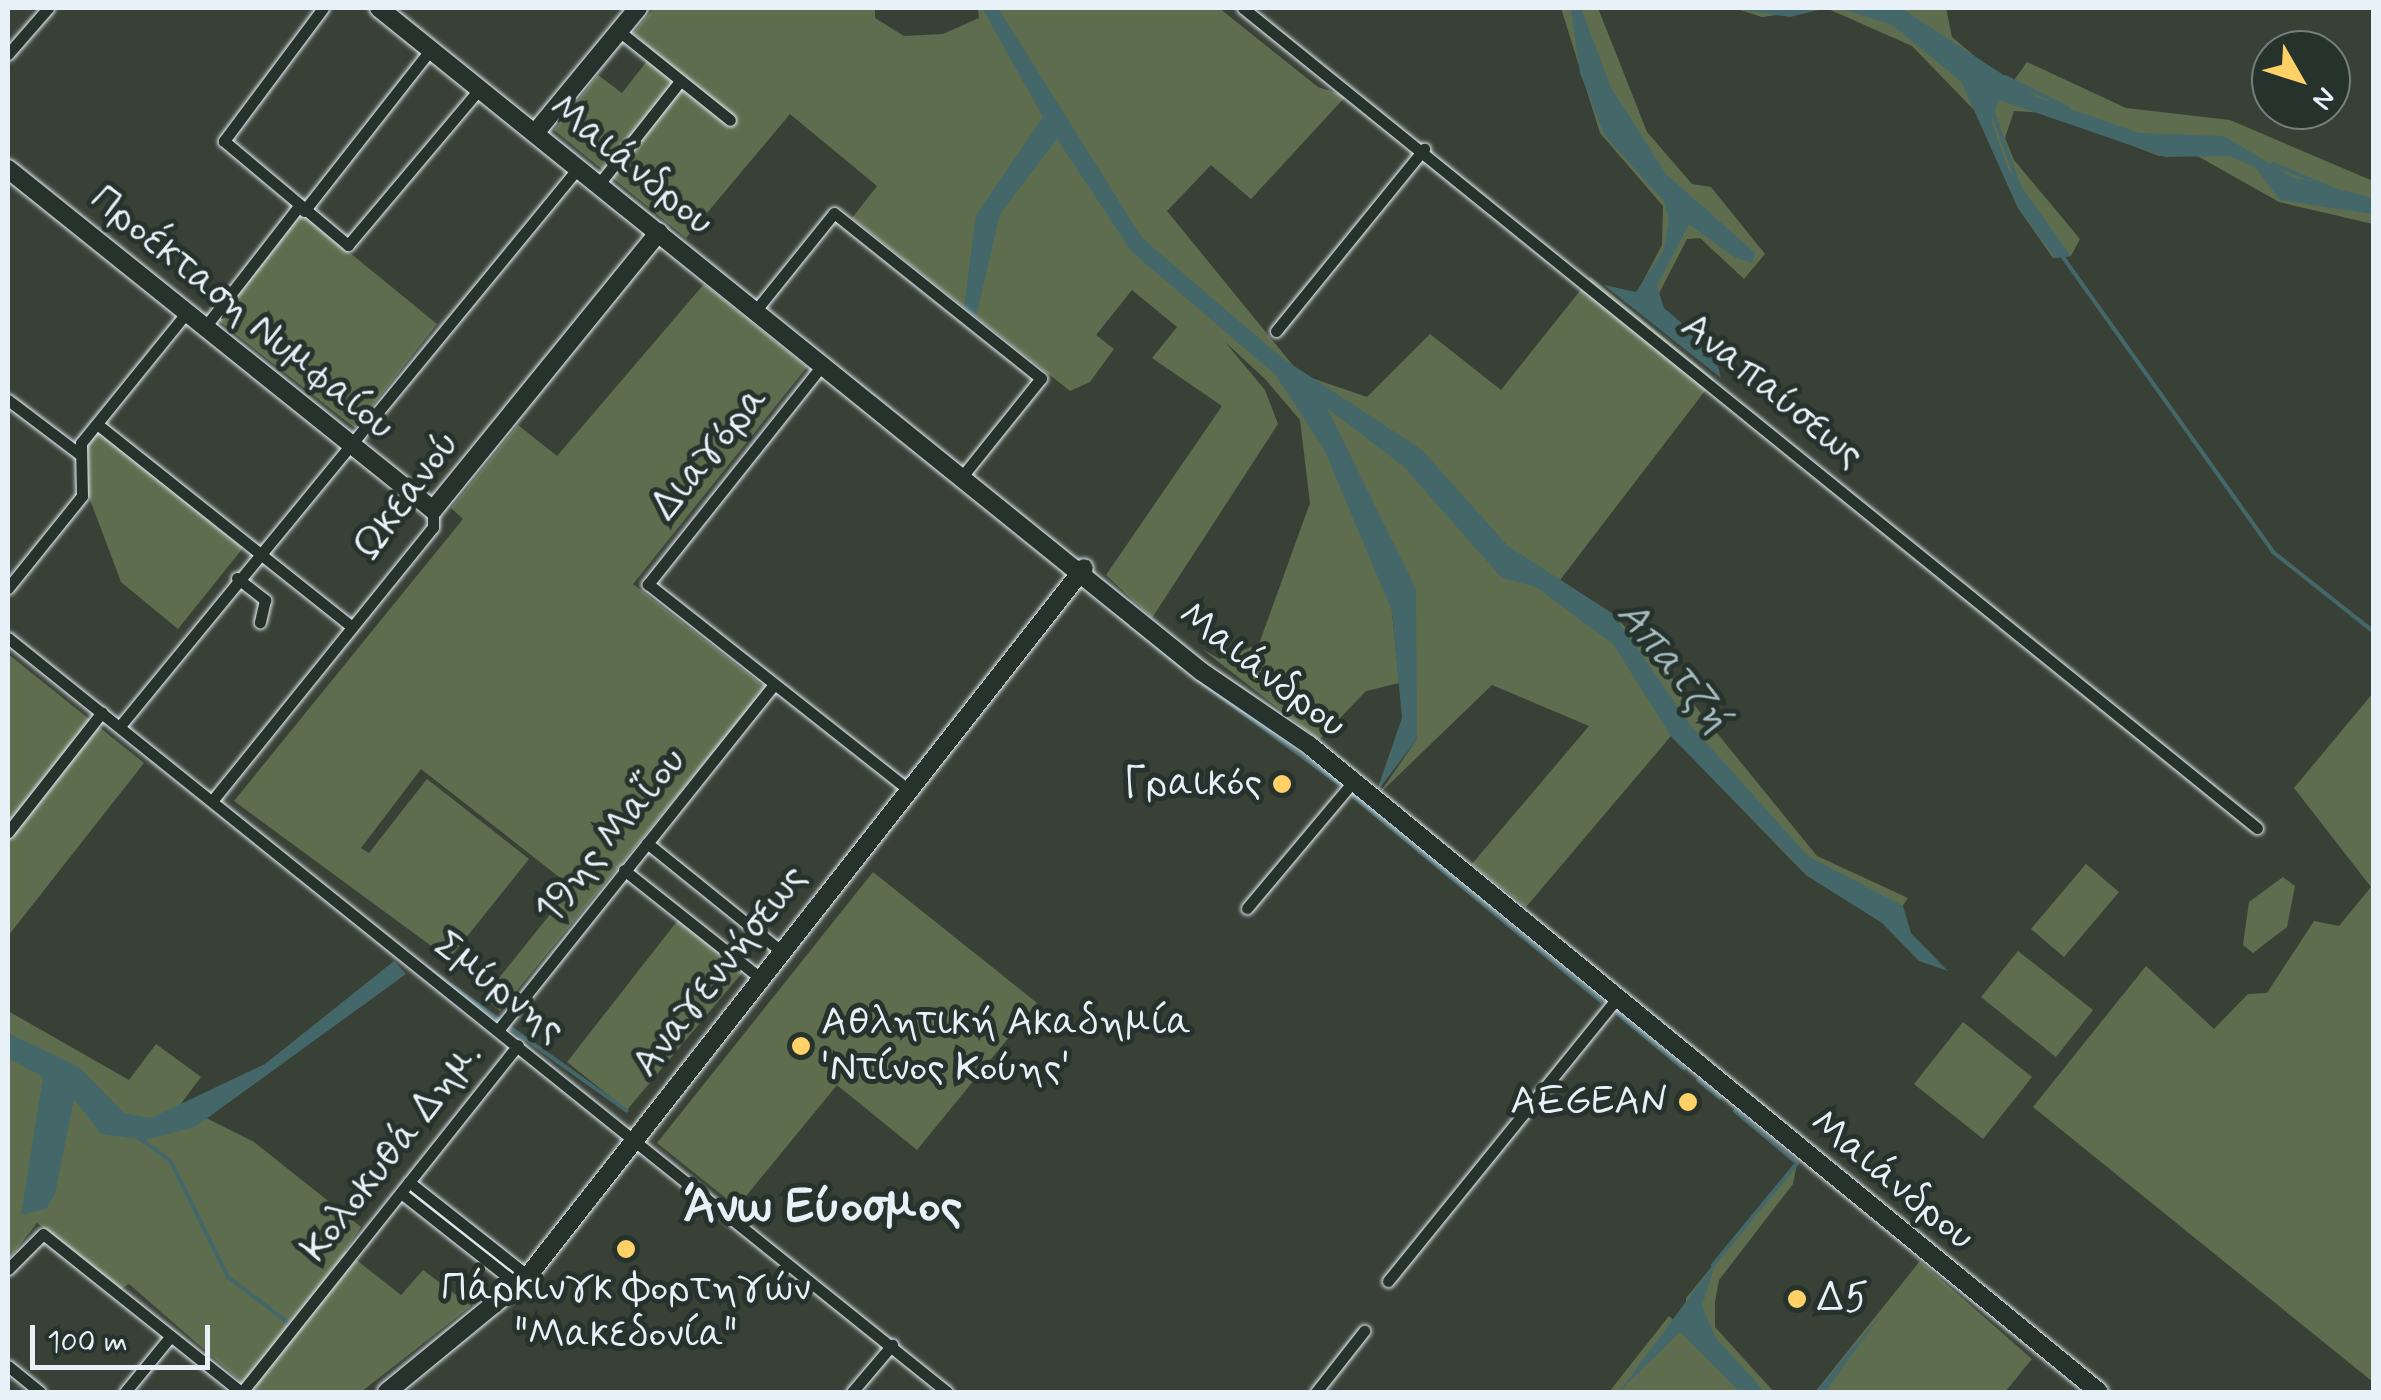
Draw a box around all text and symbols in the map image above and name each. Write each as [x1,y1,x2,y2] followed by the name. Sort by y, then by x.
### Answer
[2251,30,2351,130] north arrow
[2303,79,2343,117] text: N
[539,84,723,246] street label: Μαιάνδρου
[80,175,404,451] street label: Προέκταση Νυμφαίου
[1671,303,1873,479] street label: Αναπαύσεως
[641,376,779,530] street label: Διαγόρα
[343,421,471,571] street label: Ωκεανού
[1168,591,1356,749] street label: Μαιάνδρου
[1605,591,1741,743] water label: Απατζή
[525,738,697,934] street label: 19ης Μαΐου
[1123,760,1262,808] place label: Γραικός
[1271,773,1293,795] marker: Γραικός
[622,855,818,1087] street label: Αναγεννήσεως
[424,922,574,1054] street label: Σμύρνης
[821,999,1191,1093] place label: Αθλητική Ακαδημία 'Ντίνος Κούης'
[291,1032,493,1272] street label: Κολοκυθά Δημ.
[790,1035,812,1057] marker: Αθλητική Ακαδημία 'Ντίνος Κούης'
[1510,1078,1668,1126] place label: AEGEAN
[1677,1091,1699,1113] marker: AEGEAN
[1800,1099,1984,1261] street label: Μαιάνδρου
[683,1178,963,1238] district label: Άνω Εύοσμος
[615,1238,637,1260] marker: Πάρκινγκ Φορτηγών "Μακεδονία"
[441,1265,811,1359] place label: Πάρκινγκ Φορτηγών "Μακεδονία"
[1817,1275,1869,1323] place label: Δ5
[1786,1288,1808,1310] marker: Δ5
[35,1305,215,1367] scale bar
[47,1323,128,1362] text: 100 m

